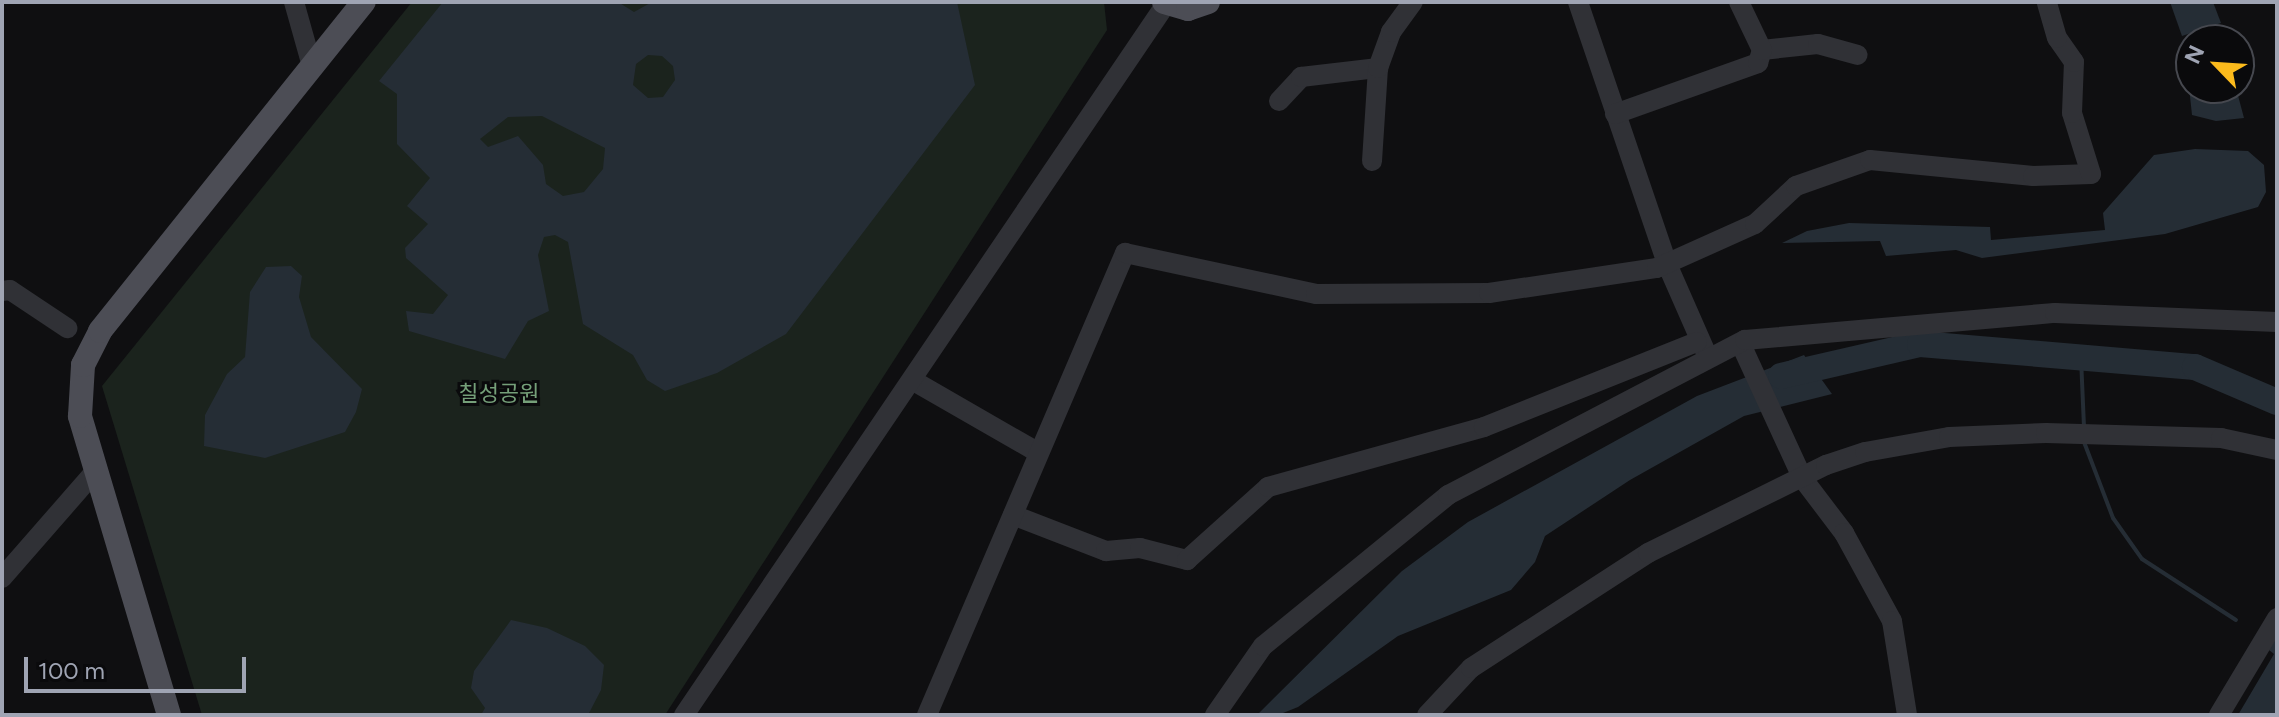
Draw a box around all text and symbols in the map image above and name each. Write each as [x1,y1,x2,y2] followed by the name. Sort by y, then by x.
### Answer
[2175,24,2255,104] north arrow
[2179,41,2210,68] text: N
[459,381,539,407] park label: 칠성공원
[28,641,250,691] scale bar
[38,656,105,685] text: 100 m

